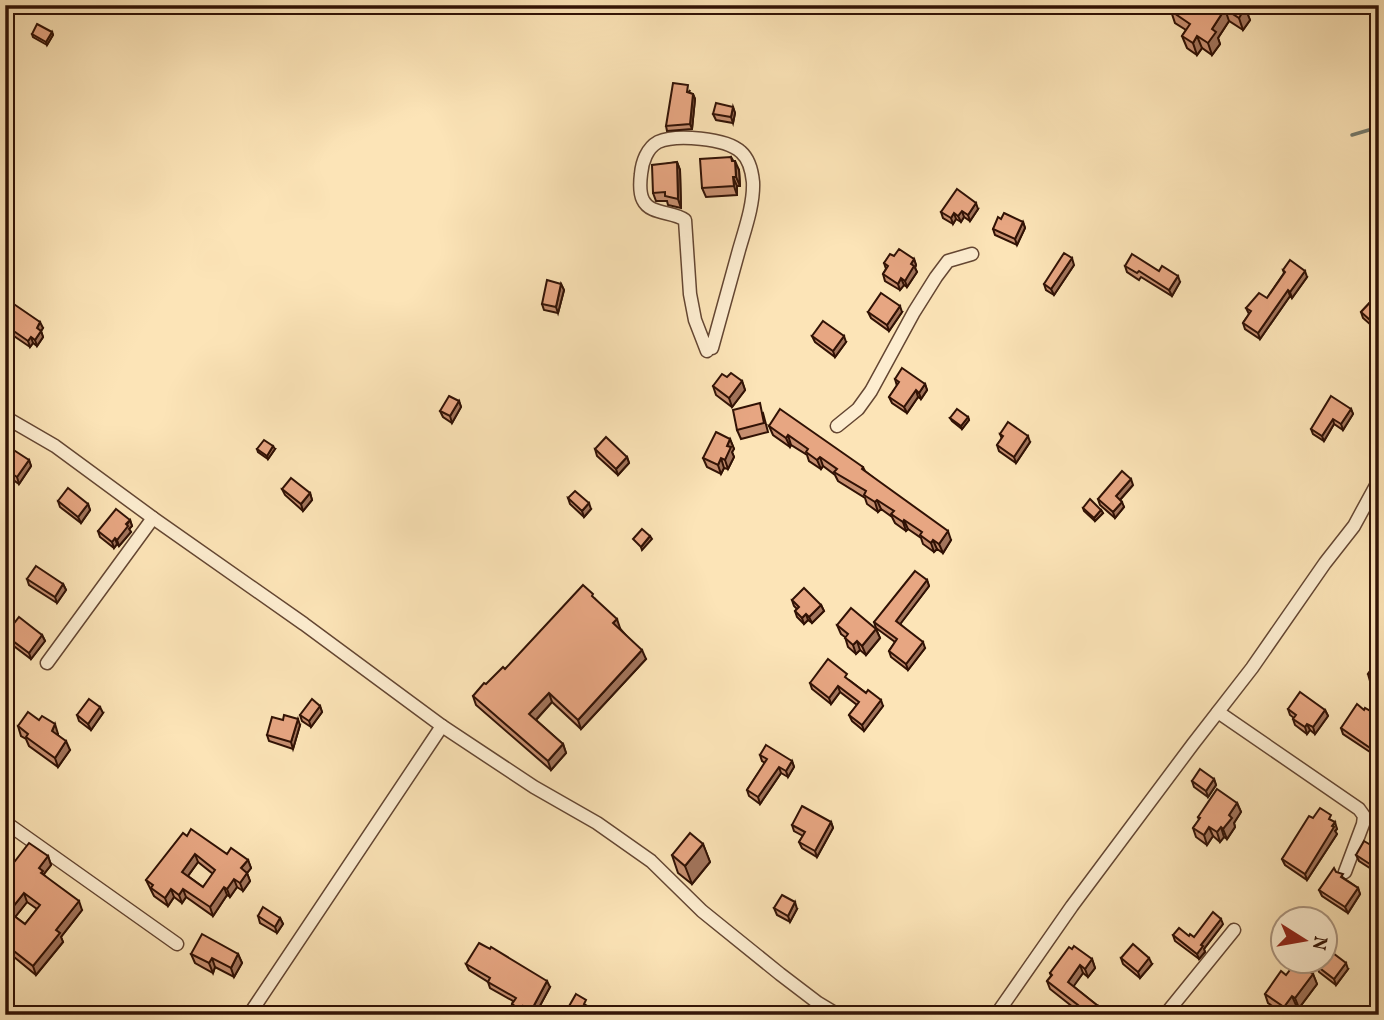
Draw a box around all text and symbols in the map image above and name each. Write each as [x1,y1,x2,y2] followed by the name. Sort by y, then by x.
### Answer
[1268,904,1338,974] north arrow
[1305,934,1333,952] text: N

